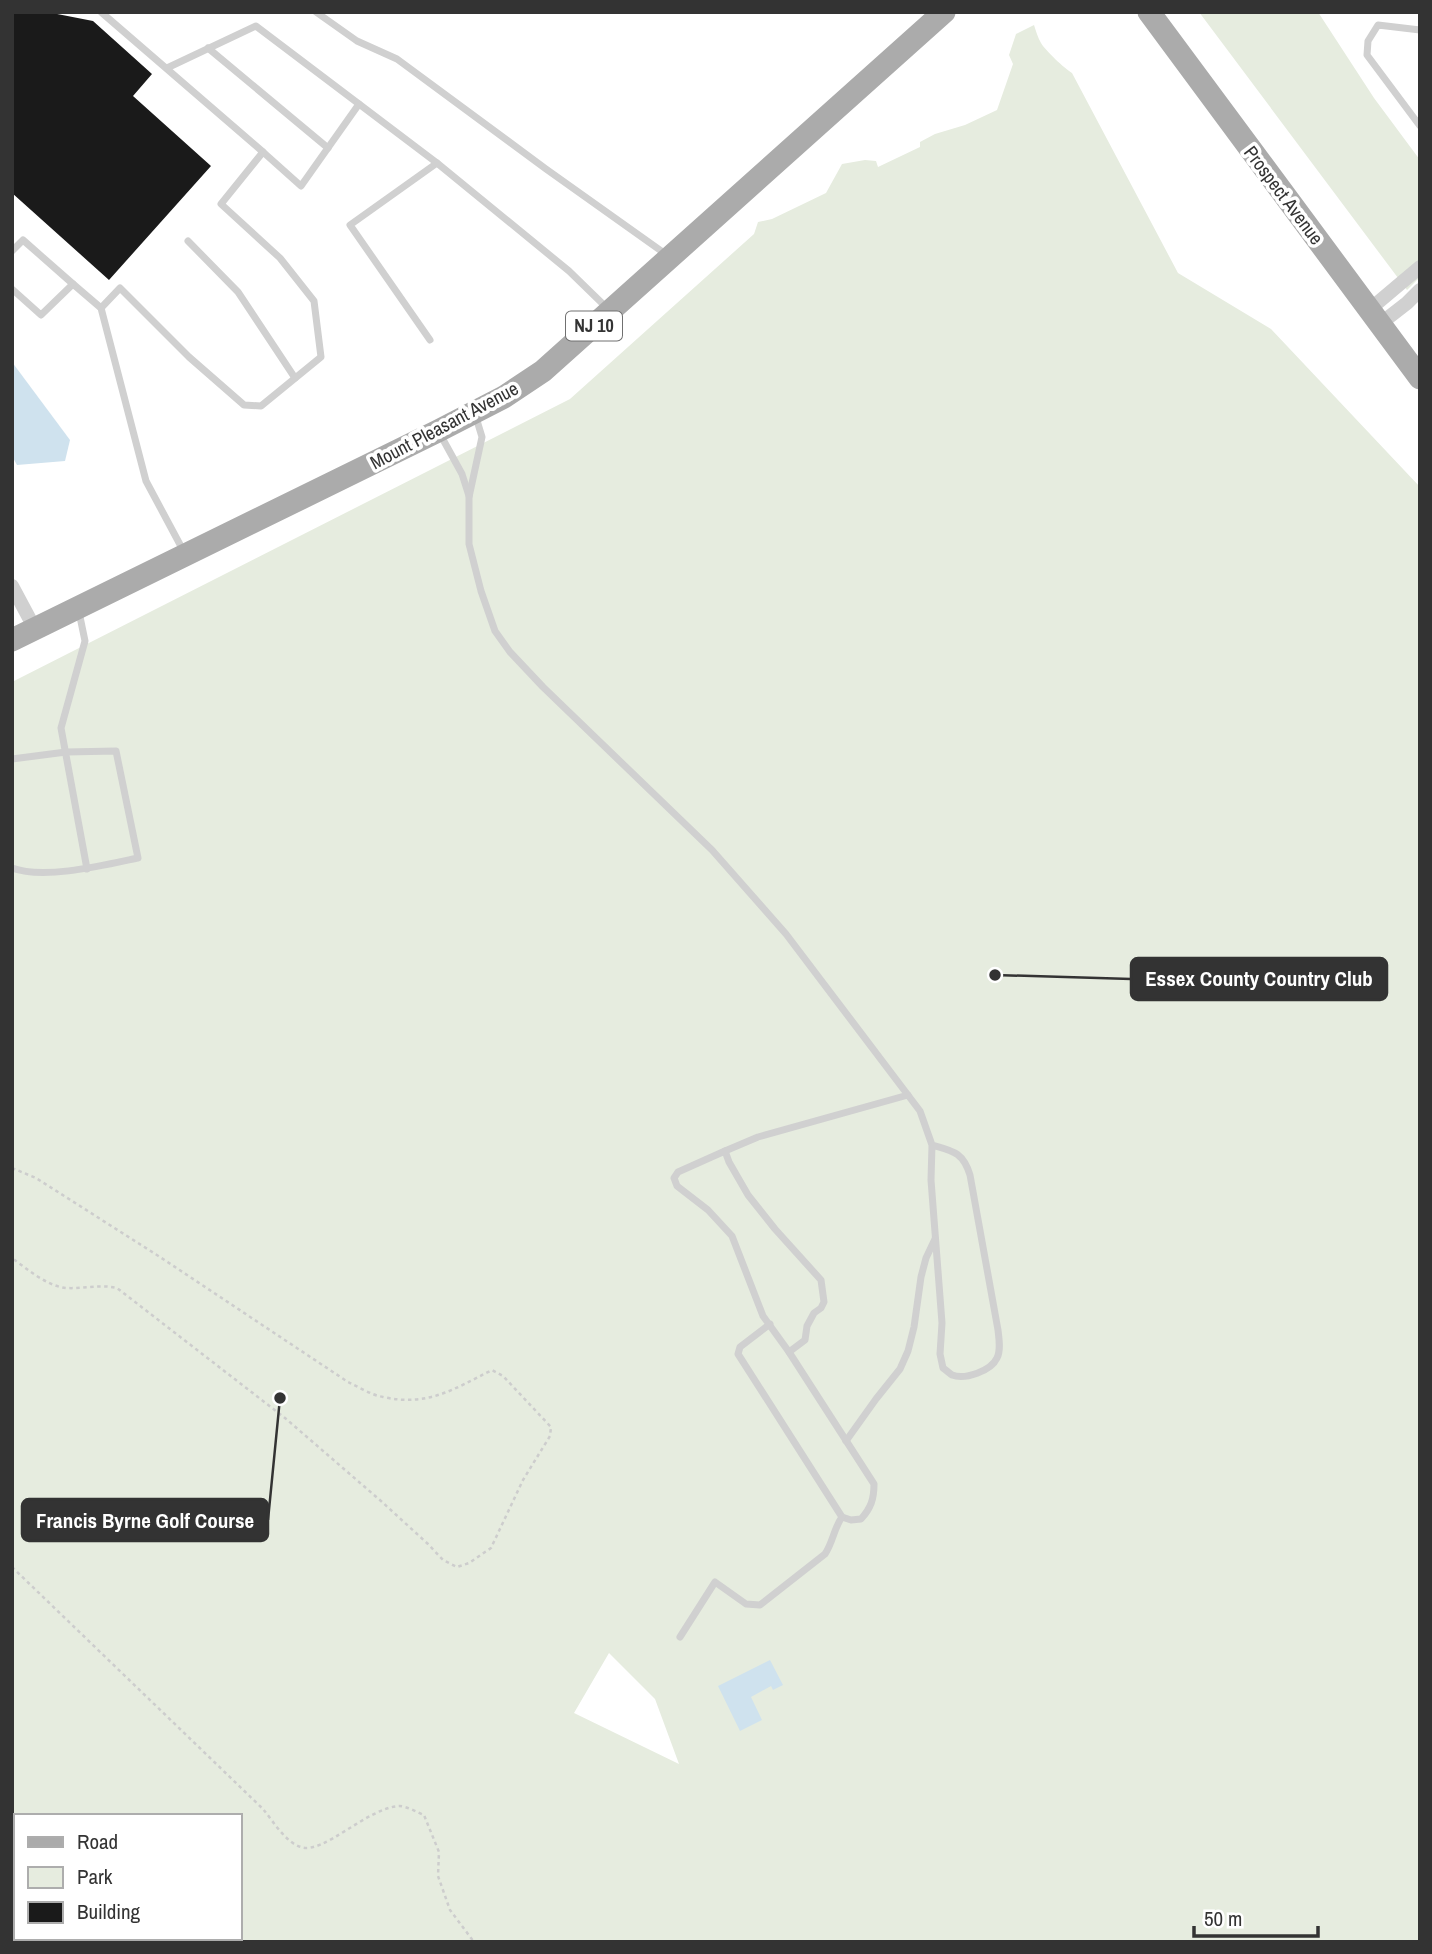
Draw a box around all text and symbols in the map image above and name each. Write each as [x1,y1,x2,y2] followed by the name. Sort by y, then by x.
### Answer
[1238,140,1330,250] street label: Prospect Avenue
[566,312,622,340] road number: NJ 10
[365,375,523,475] street label: Mount Pleasant Avenue
[1131,958,1387,1000] callout: Essex County Country Club
[1145,964,1373,993] text: Essex County Country Club
[22,1499,268,1541] callout: Francis Byrne Golf Course
[36,1506,254,1535] text: Francis Byrne Golf Course
[14,1814,242,1940] legend
[77,1827,118,1856] text: Road
[77,1862,113,1891] text: Park
[1194,1895,1318,1939] scale bar
[77,1897,141,1926] text: Building
[1204,1904,1242,1933] text: 50 m

